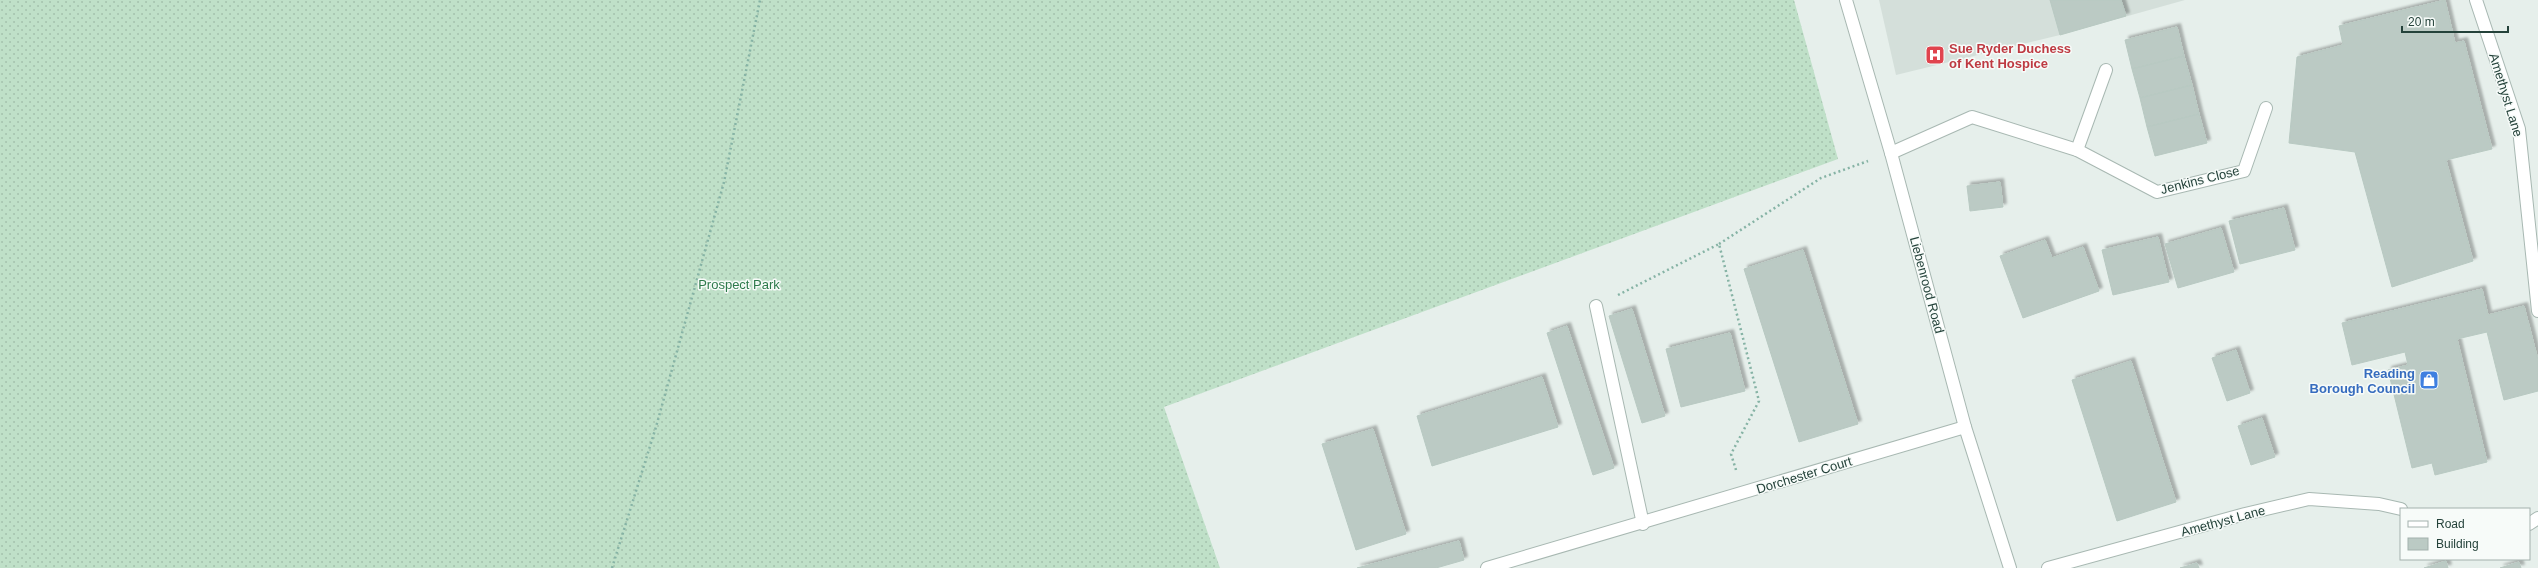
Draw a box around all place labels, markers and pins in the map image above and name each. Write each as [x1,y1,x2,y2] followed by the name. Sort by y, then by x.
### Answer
[1949,41,2071,71] place label: Sue Ryder Duchess of Kent Hospice
[1924,44,1946,66] hospital icon: Sue Ryder Duchess of Kent Hospice
[2310,366,2415,396] place label: Reading Borough Council
[2418,369,2440,391] shop icon: Reading Borough Council

